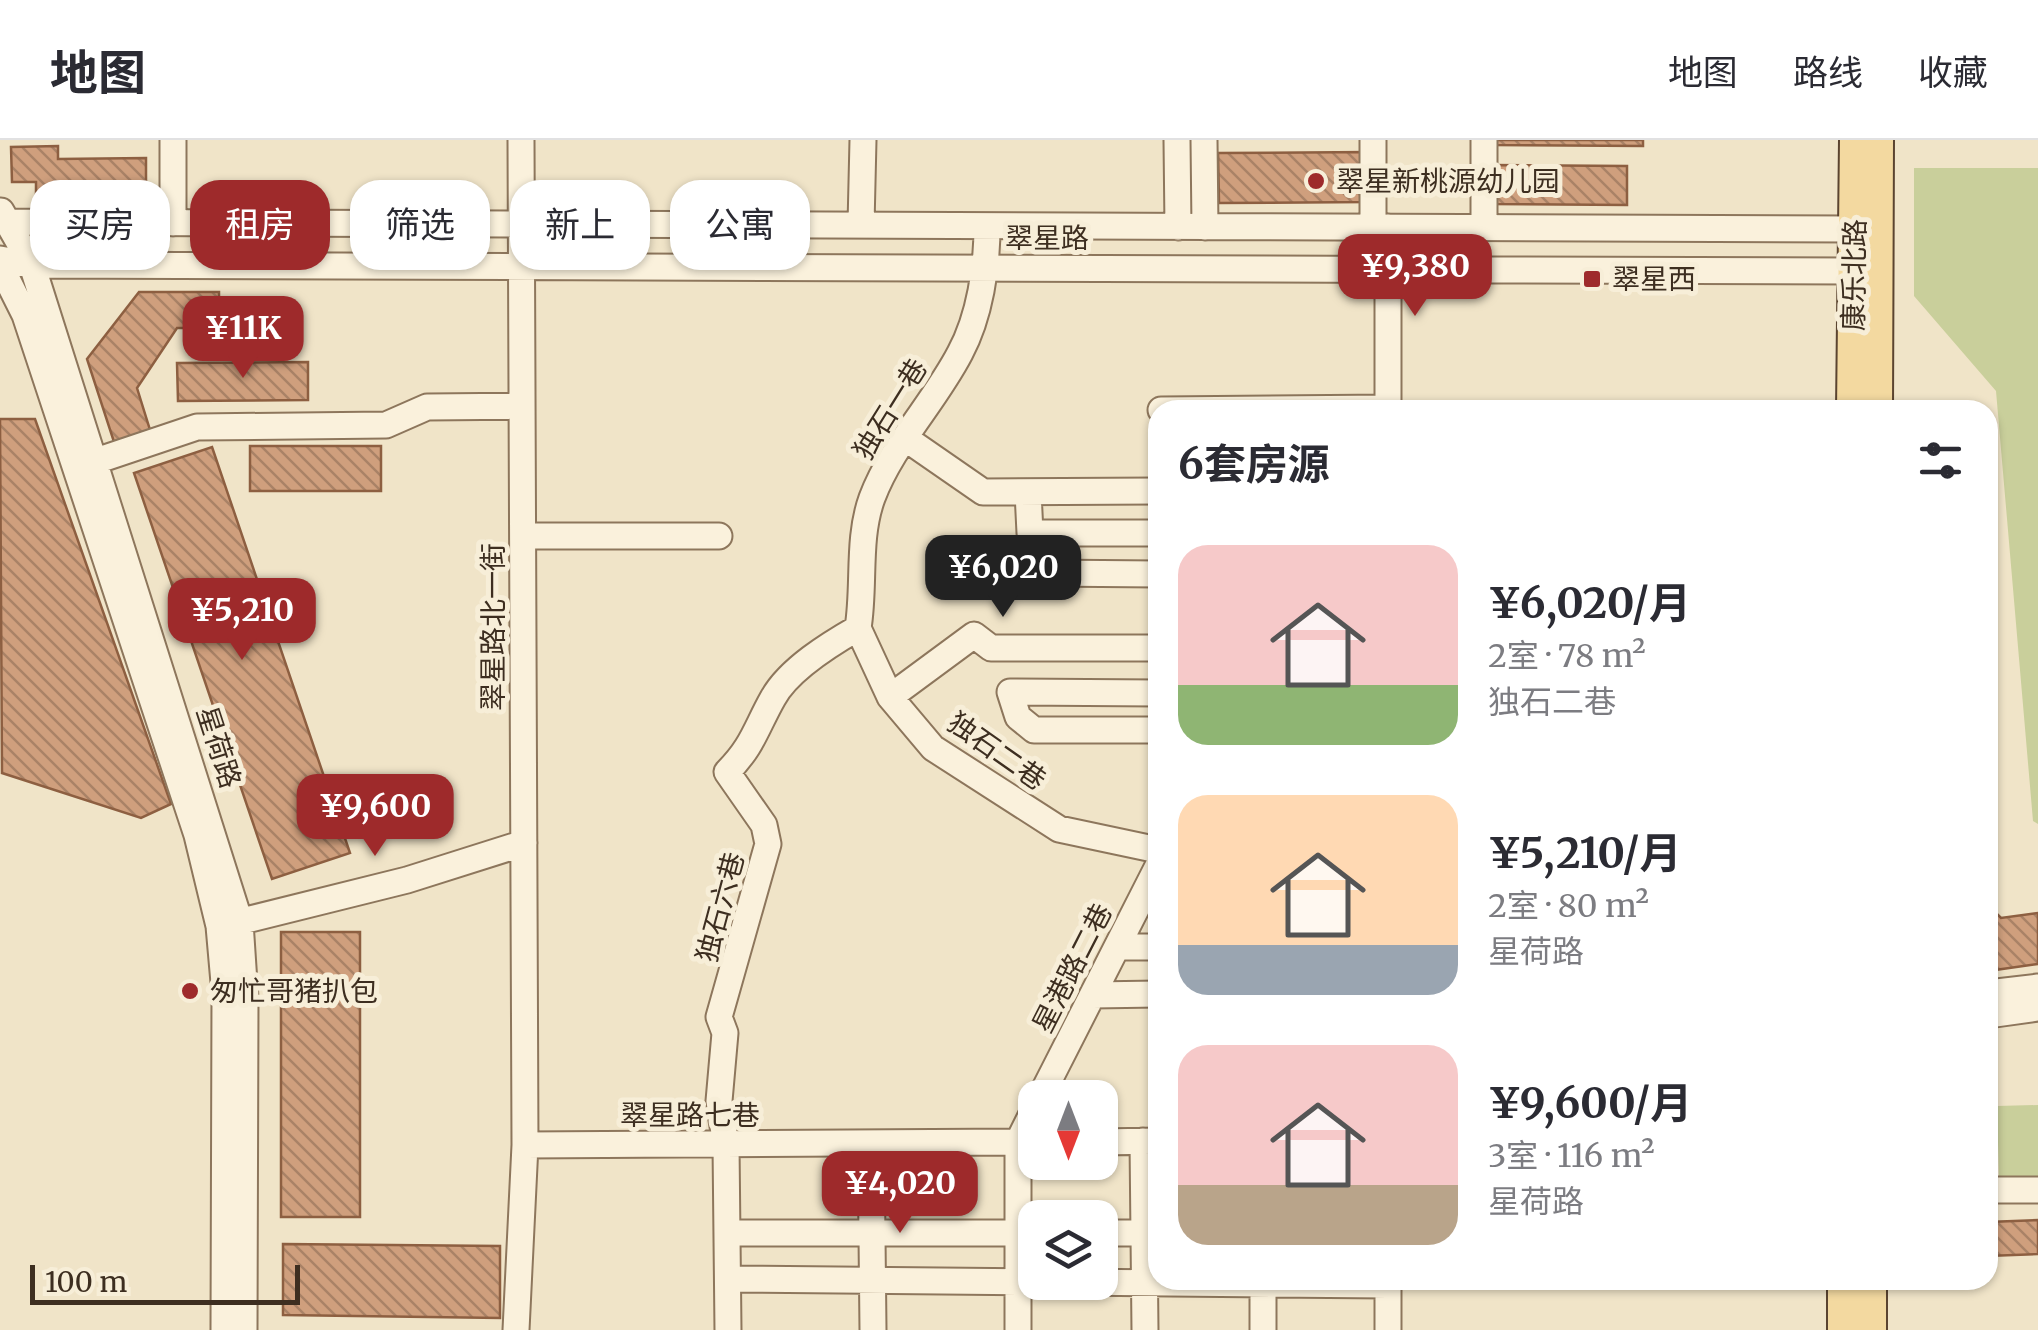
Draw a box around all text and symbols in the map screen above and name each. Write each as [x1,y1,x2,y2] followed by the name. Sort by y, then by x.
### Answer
[50,43,146,103] text: 地图
[1668,51,1738,95] text: 地图
[1793,51,1863,95] text: 路线
[1918,51,1988,95] text: 收藏
[1336,163,1560,199] place label: 翠星新桃源幼儿园
[1305,170,1327,192] marker: 翠星新桃源幼儿园
[30,180,170,270] chip: 买房
[190,180,330,270] chip: 租房
[350,180,490,270] chip: 筛选
[510,180,650,270] chip: 新上
[670,180,810,270] chip: 公寓
[1835,219,1873,331] street label: 康乐北路
[1005,220,1089,256] street label: 翠星路
[1334,234,1496,319] pin: ¥9,380
[1360,246,1470,286] text: ¥9,380
[1612,261,1696,297] place label: 翠星西
[1581,268,1603,290] marker: 翠星西
[184,296,302,381] pin: ¥11K
[205,308,281,348] text: ¥11K
[845,352,935,466] street label: 独石一巷
[1913,433,1968,488] icon: filters
[1178,438,1330,490] text: 6套房源
[922,535,1084,620] pin: ¥6,020
[475,543,511,711] street label: 翠星路北一街
[947,547,1059,587] text: ¥6,020
[1488,577,1691,629] text: ¥6,020/月
[161,578,323,663] pin: ¥5,210
[1258,585,1378,705] icon: home
[190,590,294,630] text: ¥5,210
[1488,636,1646,676] text: 2室 · 78 m²
[1488,682,1616,722] text: 独石二巷
[189,701,249,793] street label: 星荷路
[941,704,1053,798] street label: 独石二巷
[294,774,456,859] pin: ¥9,600
[319,786,431,826] text: ¥9,600
[1488,827,1682,879] text: ¥5,210/月
[1258,835,1378,955] icon: home
[688,848,752,966] street label: 独石六巷
[1488,886,1649,926] text: 2室 · 80 m²
[1024,897,1120,1039] street label: 星港路二巷
[1488,932,1584,972] text: 星荷路
[210,973,378,1009] place label: 匆忙哥猪扒包
[179,980,201,1002] marker: 匆忙哥猪扒包
[1488,1077,1692,1129] text: ¥9,600/月
[1018,1080,1118,1180] north arrow
[1018,1080,1118,1300] map controls
[1258,1085,1378,1205] icon: home
[620,1097,760,1133] street label: 翠星路七巷
[1488,1136,1655,1176] text: 3室 · 116 m²
[819,1151,981,1236] pin: ¥4,020
[844,1163,956,1203] text: ¥4,020
[1488,1182,1584,1222] text: 星荷路
[1018,1200,1118,1300] button: layers
[30,1260,300,1304] scale bar
[45,1264,127,1300] text: 100 m

